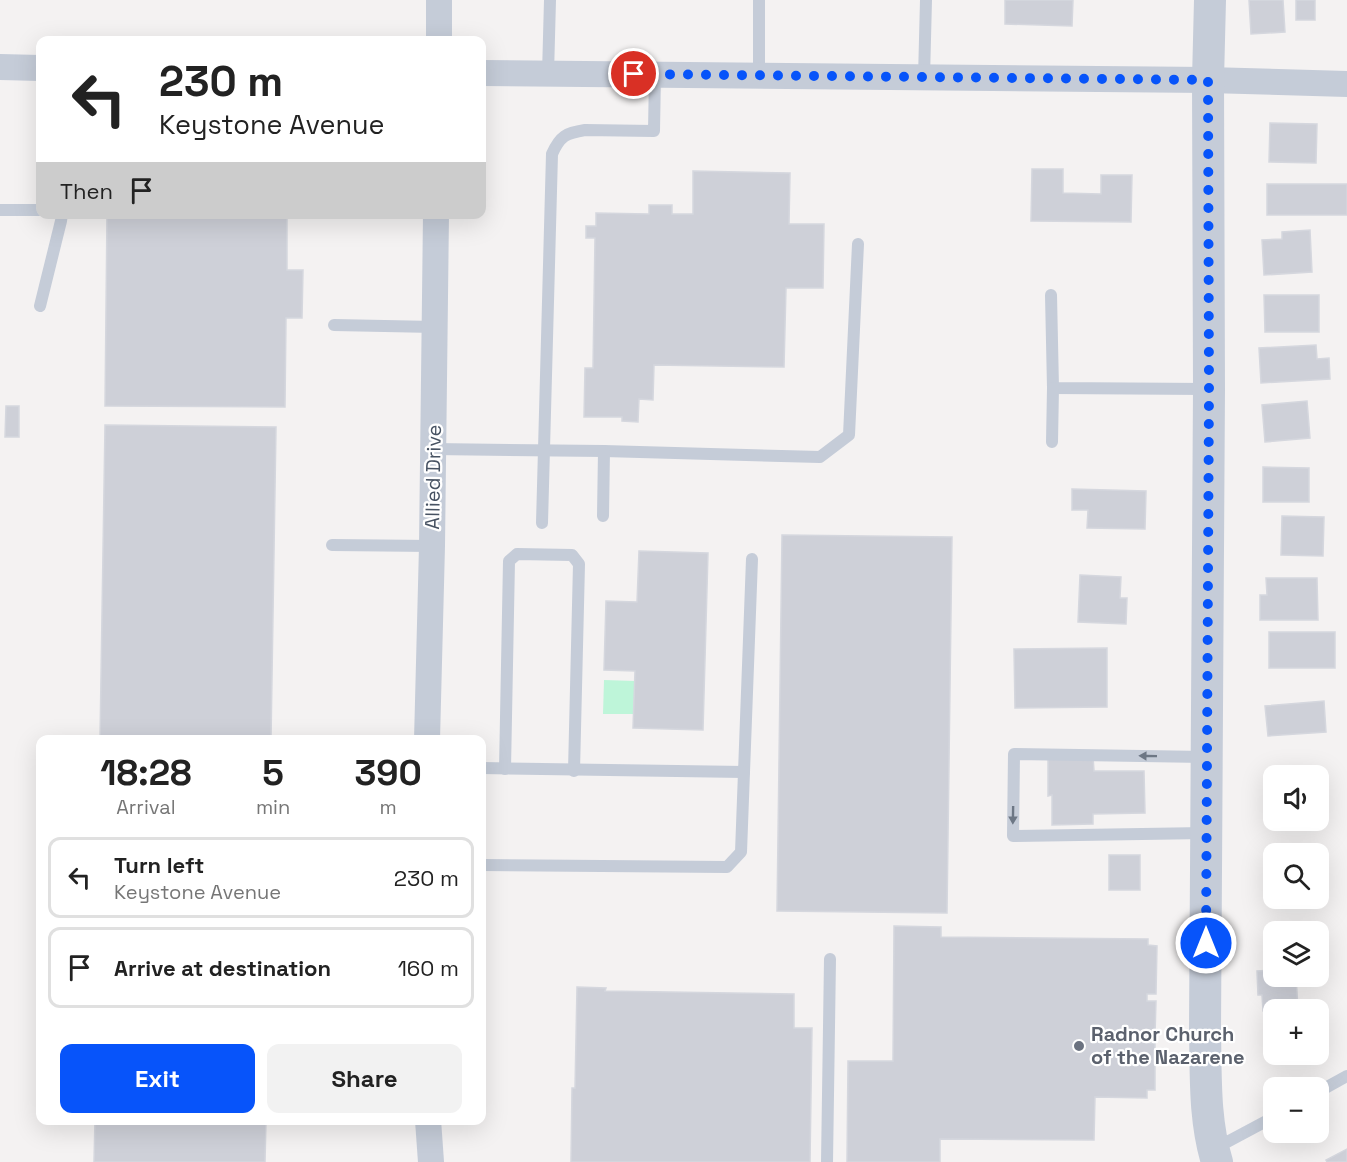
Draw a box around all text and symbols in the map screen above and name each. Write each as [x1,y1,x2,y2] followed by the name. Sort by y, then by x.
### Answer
[608,48,659,99] pin
[159,55,283,108] text: 230 m
[617,57,650,90] icon: arrive
[60,60,138,138] icon: left
[159,107,384,142] text: Keystone Avenue
[125,174,158,207] icon: arrive
[60,177,113,205] text: Then
[419,424,447,530] street label: Allied Drive
[100,750,192,796] text: 18:28
[262,750,284,796] text: 5
[354,750,422,796] text: 390
[1139,751,1158,761] one-way arrow
[1263,765,1329,1143] map controls
[1263,765,1329,831] button: sound
[116,794,176,820] text: Arrival
[256,794,290,820] text: min
[380,794,397,820] text: m
[1008,805,1018,824] one-way arrow
[1263,843,1329,909] button: search
[114,851,204,879] text: Turn left
[63,861,96,894] icon: left
[394,864,459,892] text: 230 m
[114,879,281,905] text: Keystone Avenue
[1174,911,1238,975] position arrow
[1263,921,1329,987] button: layers
[63,951,96,984] icon: arrive
[114,954,331,982] text: Arrive at destination
[398,954,459,982] text: 160 m
[1263,999,1329,1065] button: +
[1091,1021,1245,1070] place label: Radnor Church of the Nazarene
[1072,1039,1086,1053] marker: Radnor Church of the Nazarene
[60,1044,255,1113] button: Exit
[267,1044,462,1113] button: Share
[1263,1077,1329,1143] button: −

